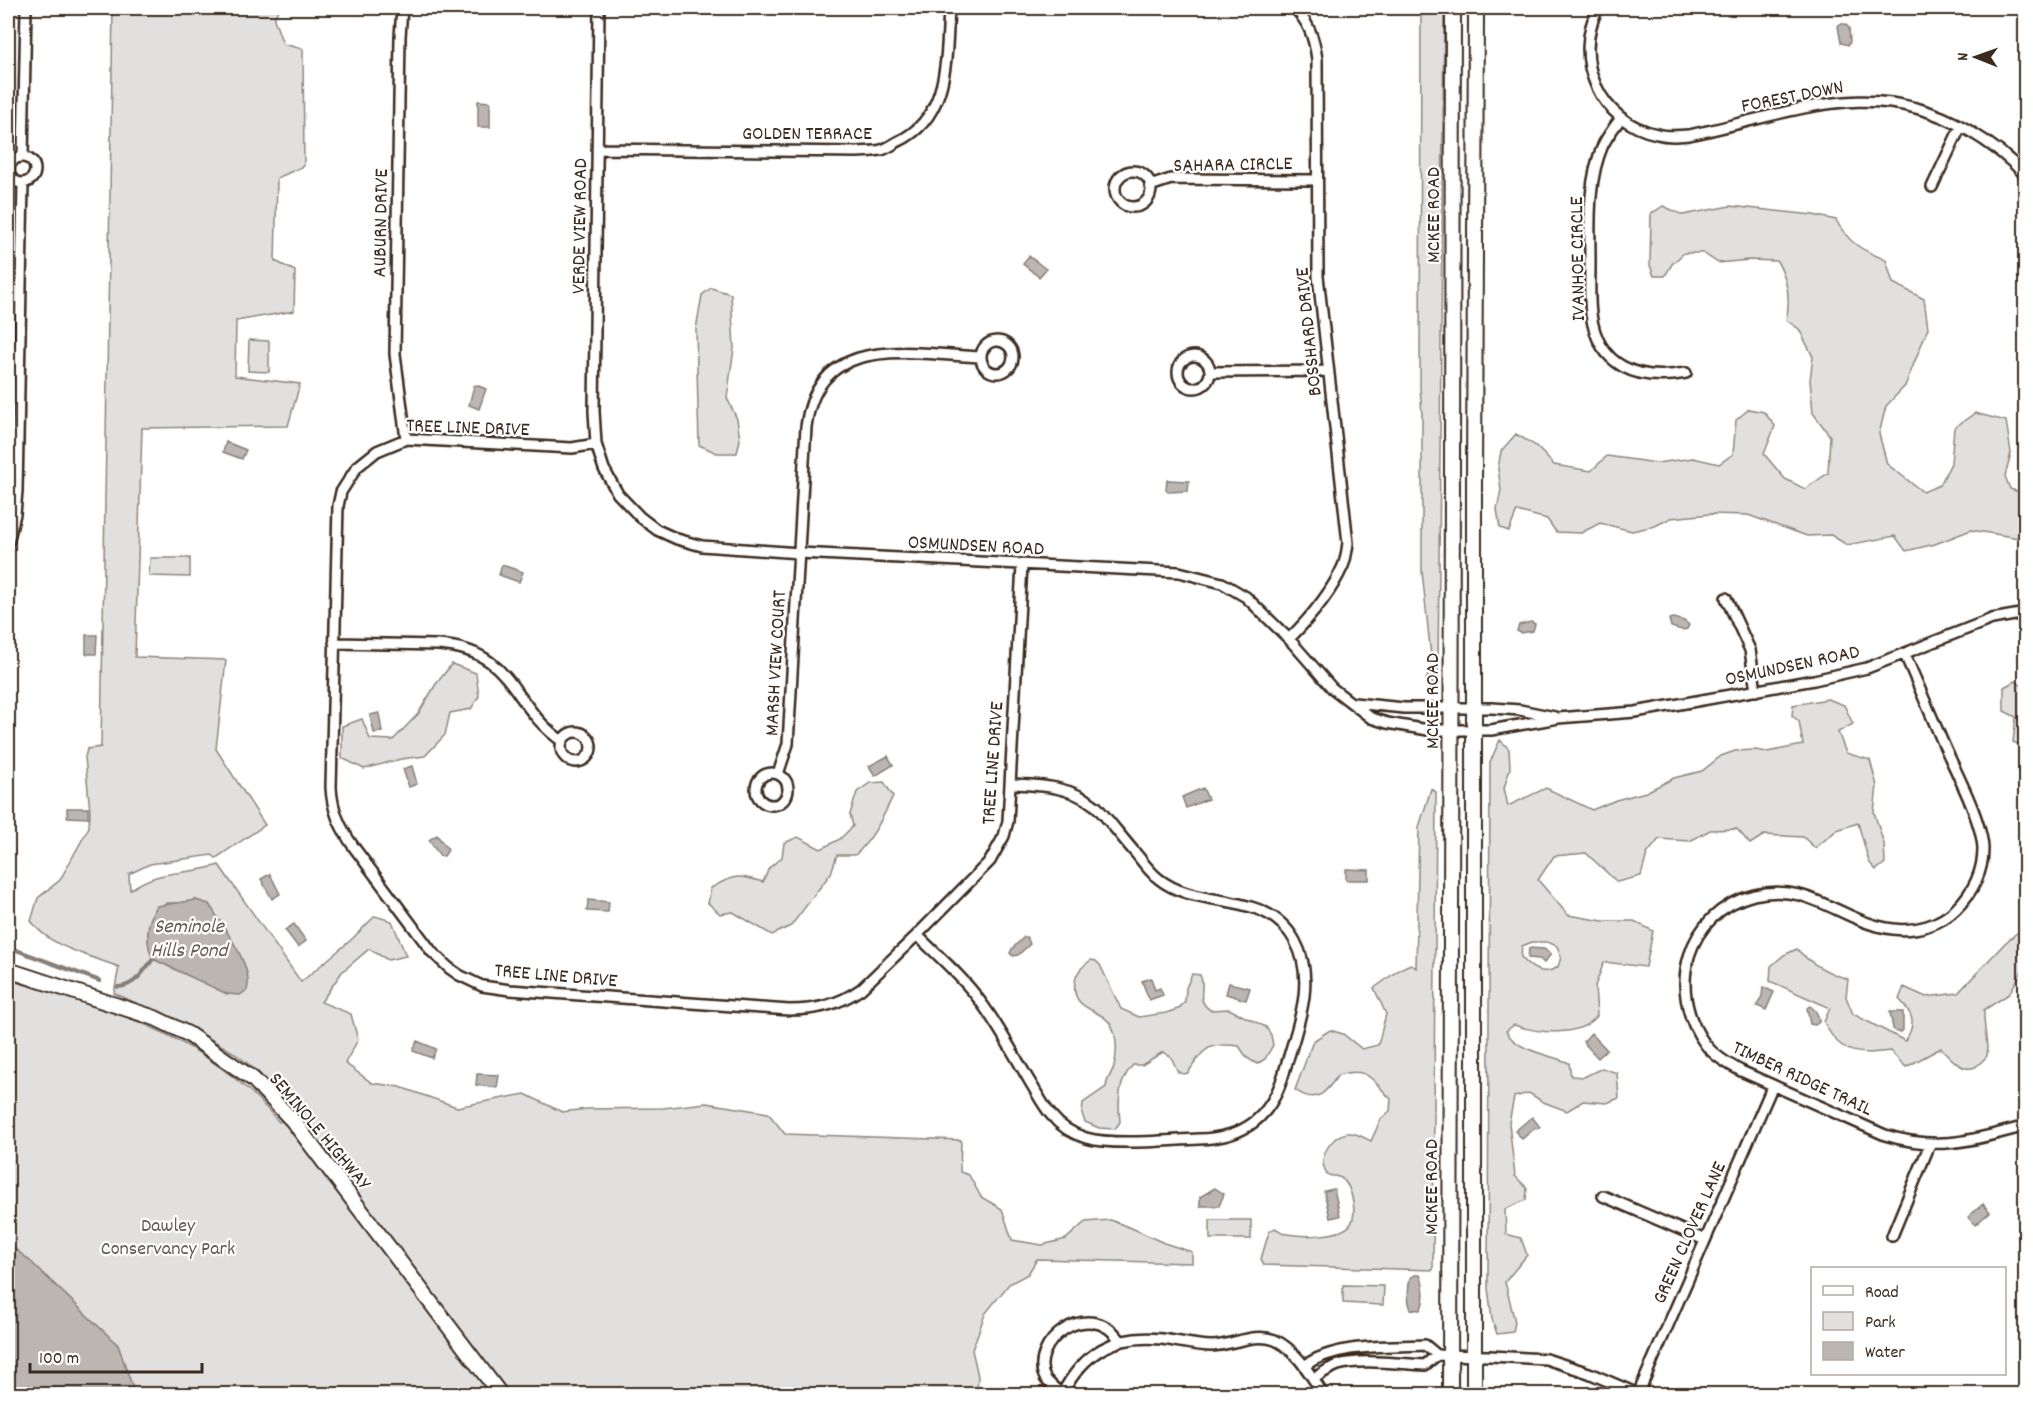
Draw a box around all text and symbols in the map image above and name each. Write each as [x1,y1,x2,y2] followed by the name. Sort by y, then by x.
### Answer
[1946,27,2006,87] north arrow
[1952,53,1975,61] text: N
[1739,74,1846,122] street label: FOREST DOWN
[742,121,872,149] street label: GOLDEN TERRACE
[1173,151,1293,181] street label: SAHARA CIRCLE
[566,158,596,294] street label: VERDE VIEW ROAD
[1421,167,1449,263] street label: MCKEE ROAD
[367,168,397,278] street label: AUBURN DRIVE
[1564,196,1594,322] street label: IVANHOE CIRCLE
[1289,266,1331,397] street label: BOSSHARD DRIVE
[406,413,530,445] street label: TREE LINE DRIVE
[907,529,1045,565] street label: OSMUNDSEN ROAD
[759,590,795,737] street label: MARSH VIEW COURT
[1723,639,1862,695] street label: OSMUNDSEN ROAD
[1420,653,1448,749] street label: MCKEE ROAD
[976,701,1012,826] street label: TREE LINE DRIVE
[151,913,230,967] water label: Seminole Hills Pond
[493,958,618,996] street label: TREE LINE DRIVE
[1727,1035,1876,1124] street label: TIMBER RIDGE TRAIL
[261,1067,377,1197] street label: SEMINOLE HIGHWAY
[1419,1139,1447,1235] street label: MCKEE ROAD
[1647,1158,1735,1309] street label: GREEN CLOVER LANE
[101,1213,235,1264] park label: Dawley Conservancy Park
[1811,1267,2006,1375] legend
[1865,1281,1899,1306] text: Road
[1865,1311,1896,1336] text: Park
[30,1336,202,1374] scale bar
[1865,1341,1905,1366] text: Water
[39,1347,79,1372] text: 100 m

